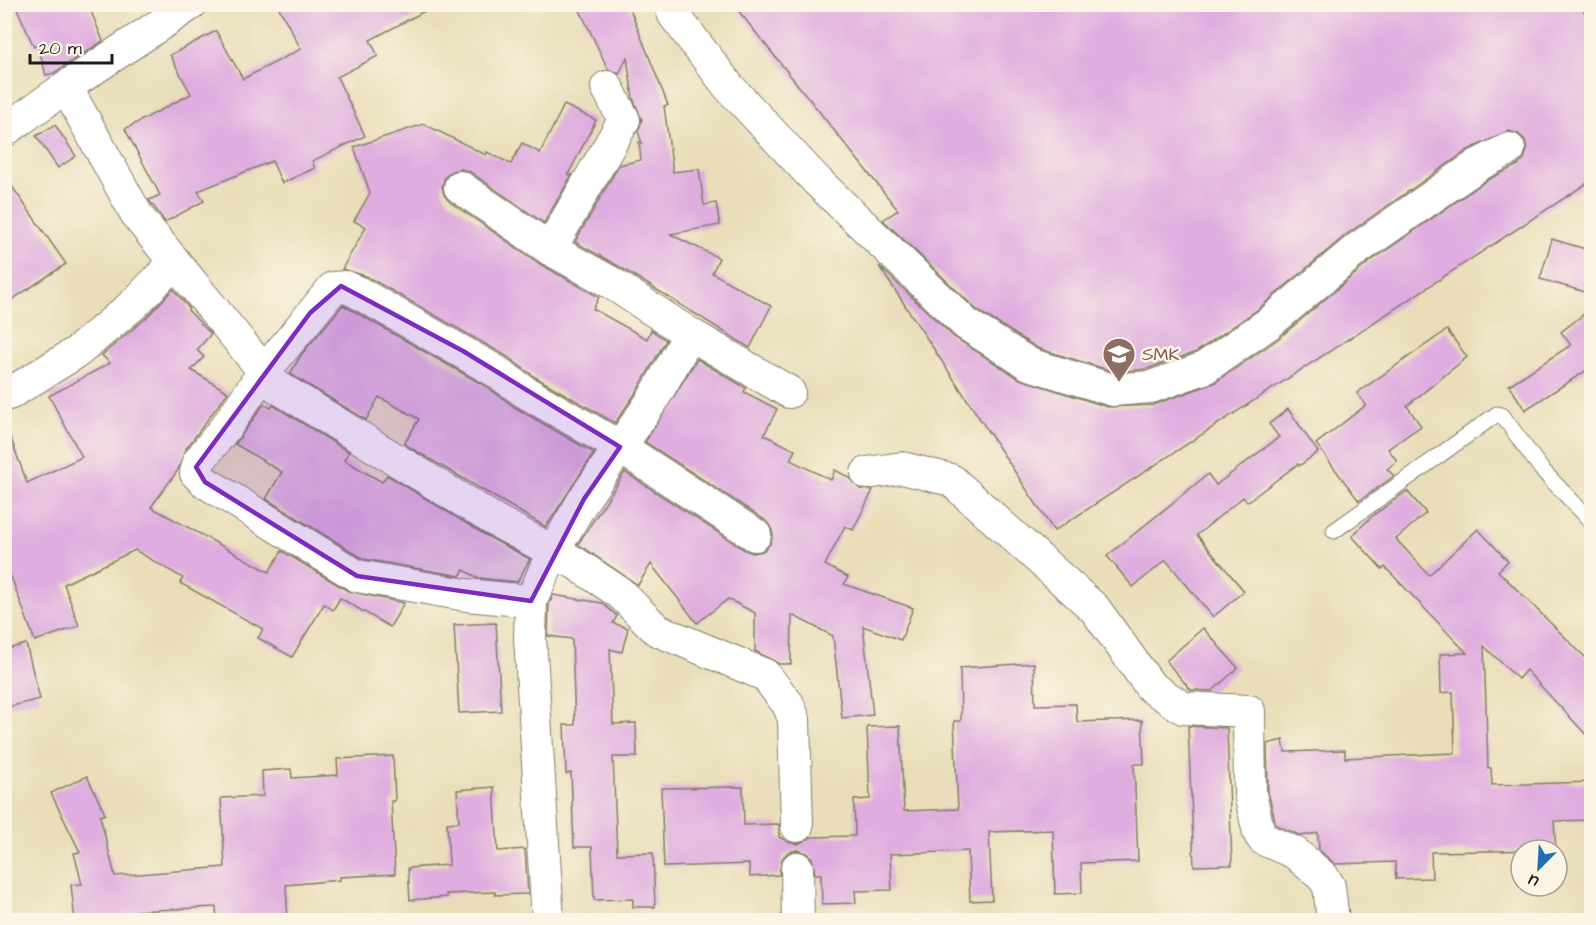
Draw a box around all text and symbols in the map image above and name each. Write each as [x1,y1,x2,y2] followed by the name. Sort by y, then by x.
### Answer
[30,27,112,65] scale bar
[39,36,82,61] text: 20 m
[1101,336,1137,383] school or university icon: SMK
[1142,342,1179,367] place label: SMK
[1509,838,1569,898] north arrow
[1525,869,1542,893] text: U

